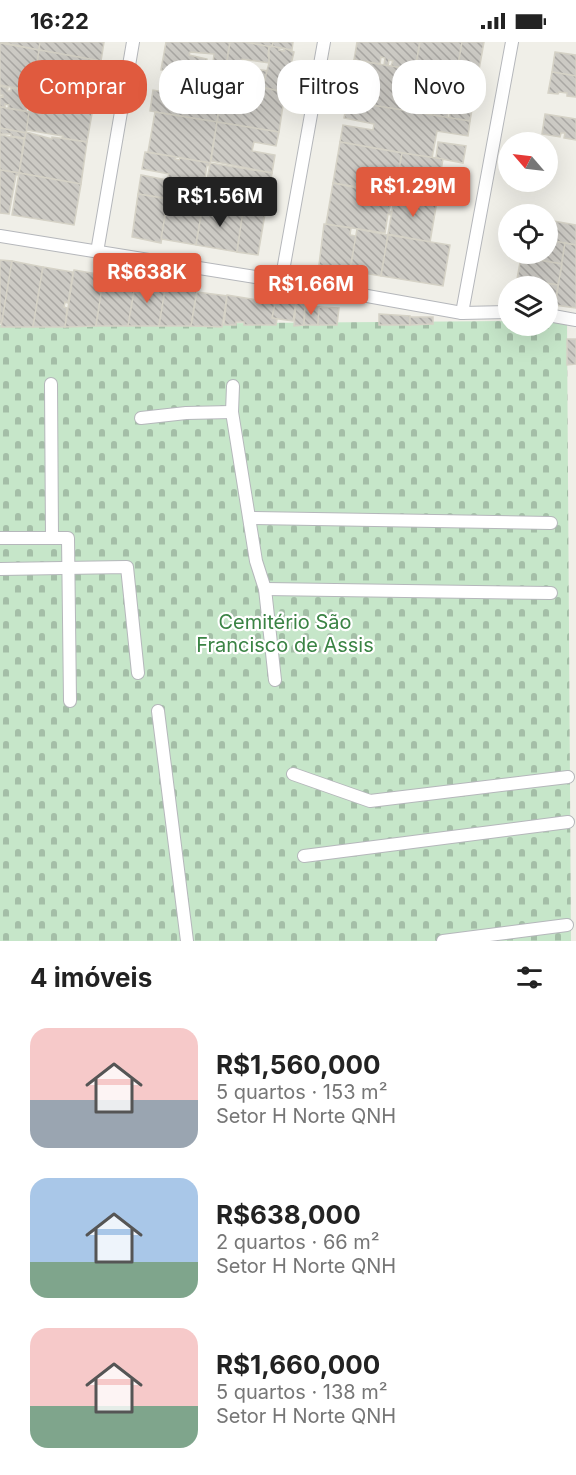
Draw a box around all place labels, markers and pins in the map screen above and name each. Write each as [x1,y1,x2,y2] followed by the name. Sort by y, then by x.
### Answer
[358,167,468,218] pin: R$1.29M
[165,177,275,228] pin: R$1.56M
[98,253,196,304] pin: R$638K
[256,265,366,316] pin: R$1.66M

